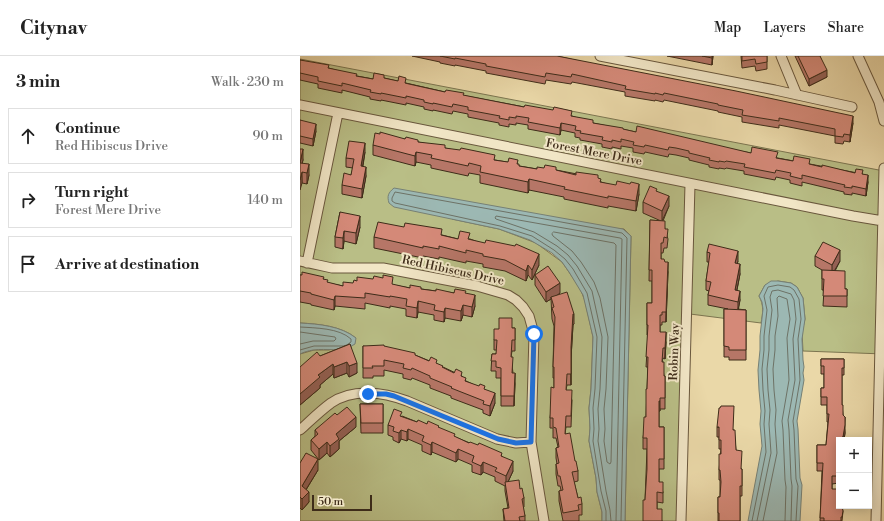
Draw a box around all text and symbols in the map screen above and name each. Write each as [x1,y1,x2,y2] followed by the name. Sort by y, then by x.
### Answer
[20,16,87,40] text: Citynav
[714,19,741,37] text: Map
[763,19,806,37] text: Layers
[828,19,864,37] text: Share
[16,71,60,93] text: 3 min
[211,74,284,90] text: Walk · 230 m
[55,119,120,138] text: Continue
[17,125,39,147] icon: ahead
[252,128,283,144] text: 90 m
[544,136,643,169] street label: Forest Mere Drive
[55,138,168,154] text: Red Hibiscus Drive
[55,183,129,202] text: Turn right
[17,189,39,211] icon: right
[247,192,283,208] text: 140 m
[55,202,161,218] text: Forest Mere Drive
[400,252,505,289] street label: Red Hibiscus Drive
[17,253,39,275] icon: arrive
[55,255,199,274] text: Arrive at destination
[666,323,683,381] street label: Robin Way
[525,325,543,343] route start
[359,385,377,403] route end
[836,437,872,509] map controls
[836,437,872,473] button: +
[836,473,872,509] button: −
[312,493,372,512] scale bar
[318,495,343,509] text: 50 m

